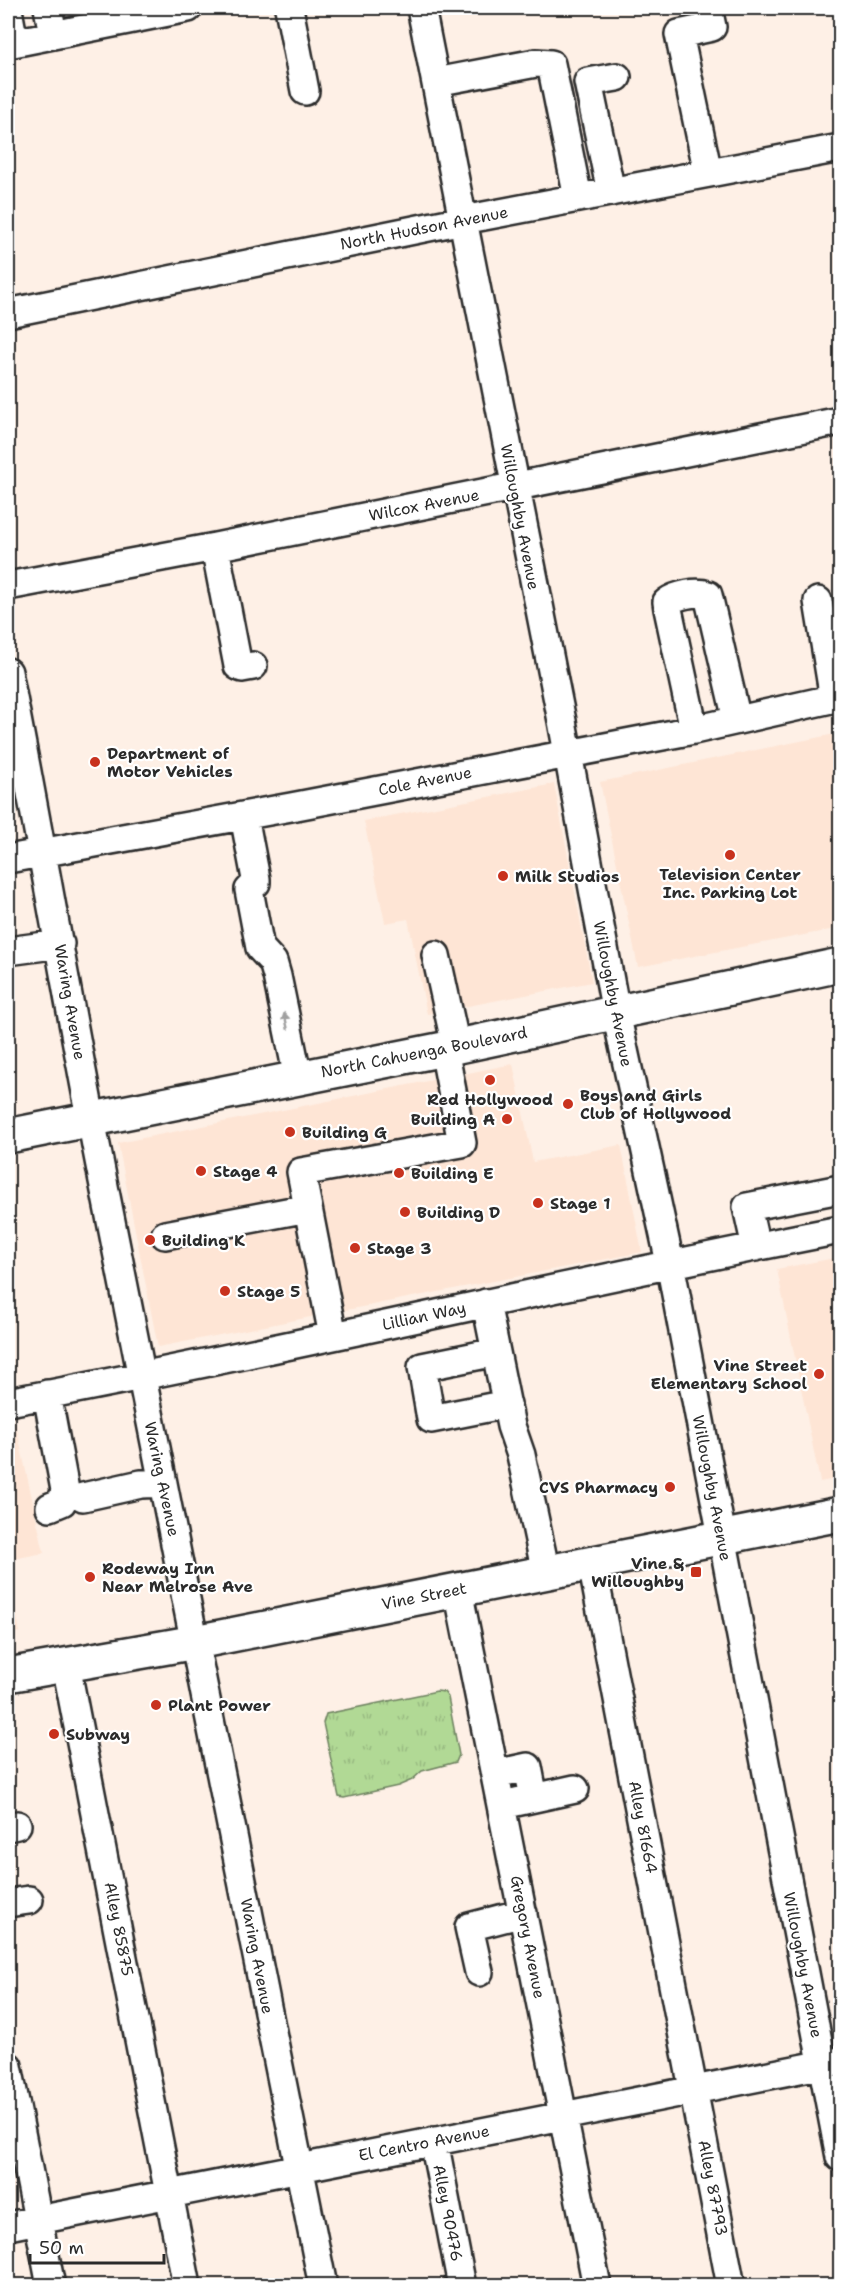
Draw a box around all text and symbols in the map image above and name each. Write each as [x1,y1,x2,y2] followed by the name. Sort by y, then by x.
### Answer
[338,201,510,255] street label: North Hudson Avenue
[496,442,544,592] street label: Willoughby Avenue
[367,484,481,526] street label: Wilcox Avenue
[107,743,233,782] place label: Department of Motor Vehicles
[88,755,102,769] marker: Department of Motor Vehicles
[377,762,473,800] street label: Cole Avenue
[723,848,737,862] marker: Television Center Inc. Parking Lot
[659,864,801,903] place label: Television Center Inc. Parking Lot
[515,866,619,887] place label: Milk Studios
[496,869,510,883] marker: Milk Studios
[589,919,637,1069] street label: Willoughby Avenue
[49,943,91,1061] street label: Waring Avenue
[281,1011,290,1030] one-way arrow
[319,1022,529,1082] street label: North Cahuenga Boulevard
[483,1073,497,1087] marker: Red Hollywood
[580,1085,731,1124] place label: Boys and Girls Club of Hollywood
[427,1089,553,1110] place label: Red Hollywood
[561,1097,575,1111] marker: Boys and Girls Club of Hollywood
[411,1109,495,1130] place label: Building A
[500,1112,514,1126] marker: Building A
[302,1122,387,1143] place label: Building G
[283,1125,297,1139] marker: Building G
[213,1161,277,1182] place label: Stage 4
[411,1163,494,1184] place label: Building E
[194,1164,208,1178] marker: Stage 4
[392,1166,406,1180] marker: Building E
[550,1193,611,1214] place label: Stage 1
[531,1196,545,1210] marker: Stage 1
[417,1202,500,1223] place label: Building D
[398,1205,412,1219] marker: Building D
[162,1230,245,1251] place label: Building K
[143,1233,157,1247] marker: Building K
[367,1238,431,1259] place label: Stage 3
[348,1241,362,1255] marker: Stage 3
[237,1281,300,1302] place label: Stage 5
[218,1284,232,1298] marker: Stage 5
[380,1297,468,1335] street label: Lillian Way
[651,1355,807,1394] place label: Vine Street Elementary School
[812,1367,826,1381] marker: Vine Street Elementary School
[688,1413,736,1563] street label: Willoughby Avenue
[140,1420,184,1538] street label: Waring Avenue
[539,1477,658,1498] place label: CVS Pharmacy
[663,1480,677,1494] marker: CVS Pharmacy
[591,1553,684,1592] place label: Vine & Willoughby
[102,1558,253,1597] place label: Rodeway Inn Near Melrose Ave
[689,1565,703,1579] marker: Vine & Willoughby
[83,1570,97,1584] marker: Rodeway Inn Near Melrose Ave
[380,1577,468,1615] street label: Vine Street
[168,1695,271,1716] place label: Plant Power
[149,1698,163,1712] marker: Plant Power
[66,1724,130,1745] place label: Subway
[47,1727,61,1741] marker: Subway
[624,1779,662,1875] street label: Alley 81664
[506,1874,550,2000] street label: Gregory Avenue
[100,1880,138,1978] street label: Alley 85875
[779,1890,827,2040] street label: Willoughby Avenue
[236,1897,278,2015] street label: Waring Avenue
[357,2120,491,2166] street label: El Centro Avenue
[693,2138,733,2238] street label: Alley 87793
[428,2163,468,2263] street label: Alley 90476
[30,2227,164,2265] scale bar
[39,2236,84,2260] text: 50 m

